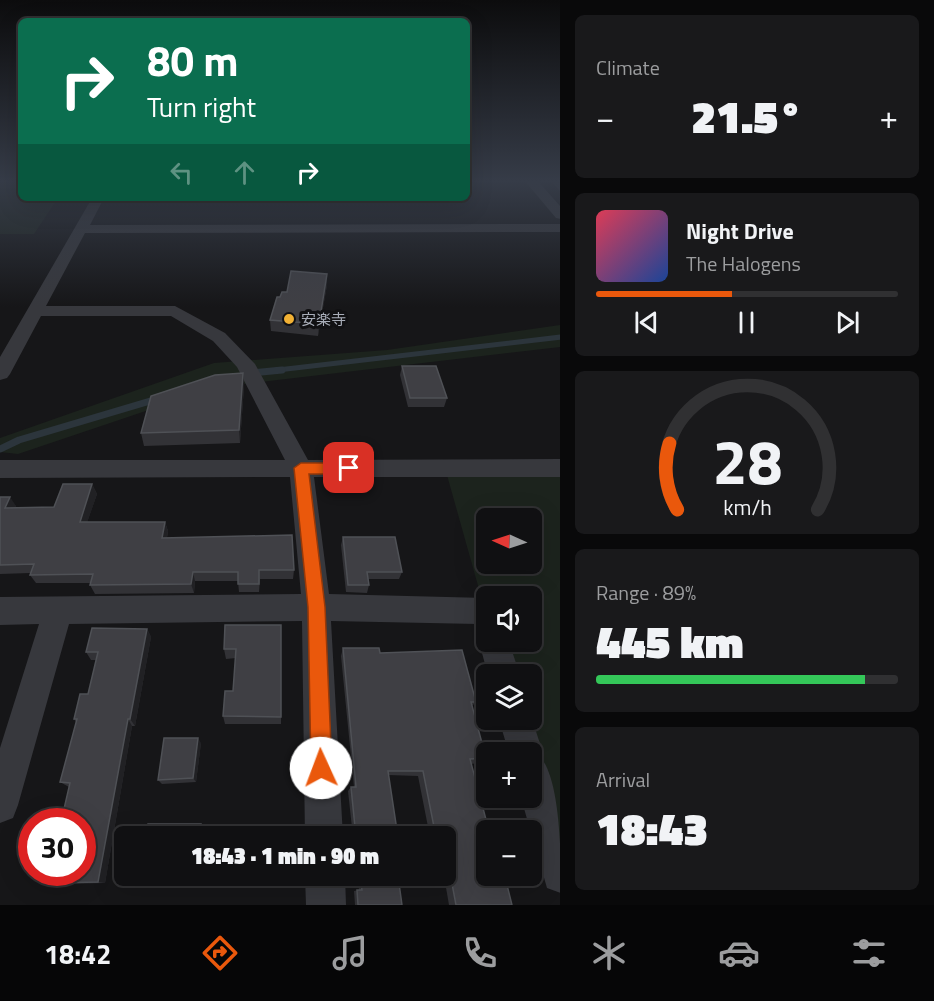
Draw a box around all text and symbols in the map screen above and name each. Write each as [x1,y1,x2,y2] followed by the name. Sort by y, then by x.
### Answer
[147,28,239,92] text: 80 m
[48,42,126,120] icon: right
[596,52,660,83] text: Climate
[691,82,803,150] text: 21.5°
[147,86,256,127] text: Turn right
[596,92,614,142] text: −
[880,92,898,142] text: +
[165,156,198,189] icon: left
[228,156,261,189] icon: ahead
[291,156,324,189] icon: right
[686,214,794,248] text: Night Drive
[686,248,801,279] text: The Halogens
[630,306,663,339] icon: previous
[730,306,763,339] icon: pause
[831,306,864,339] icon: next
[301,308,346,331] place label: 安楽寺
[282,312,296,326] marker: 安楽寺
[712,413,782,508] text: 28
[323,442,374,493] pin
[332,451,365,484] icon: arrive
[723,491,771,523] text: km/h
[476,508,542,574] north arrow
[476,508,542,886] map controls
[596,577,696,608] text: Range · 89%
[476,586,542,652] button: sound
[596,607,744,675] text: 445 km
[476,664,542,730] button: layers
[289,736,353,800] position arrow
[476,742,542,808] button: +
[596,764,650,795] text: Arrival
[596,794,708,862] text: 18:43
[18,808,96,886] speed limit sign: 30
[476,820,542,886] button: −
[191,839,379,873] text: 18:43 · 1 min · 90 m
[199,932,241,974] icon: directions
[329,932,371,974] icon: music
[459,932,501,974] icon: phone
[588,932,630,974] icon: climate
[718,932,760,974] icon: car
[848,932,890,974] icon: filters
[44,933,111,974] text: 18:42

